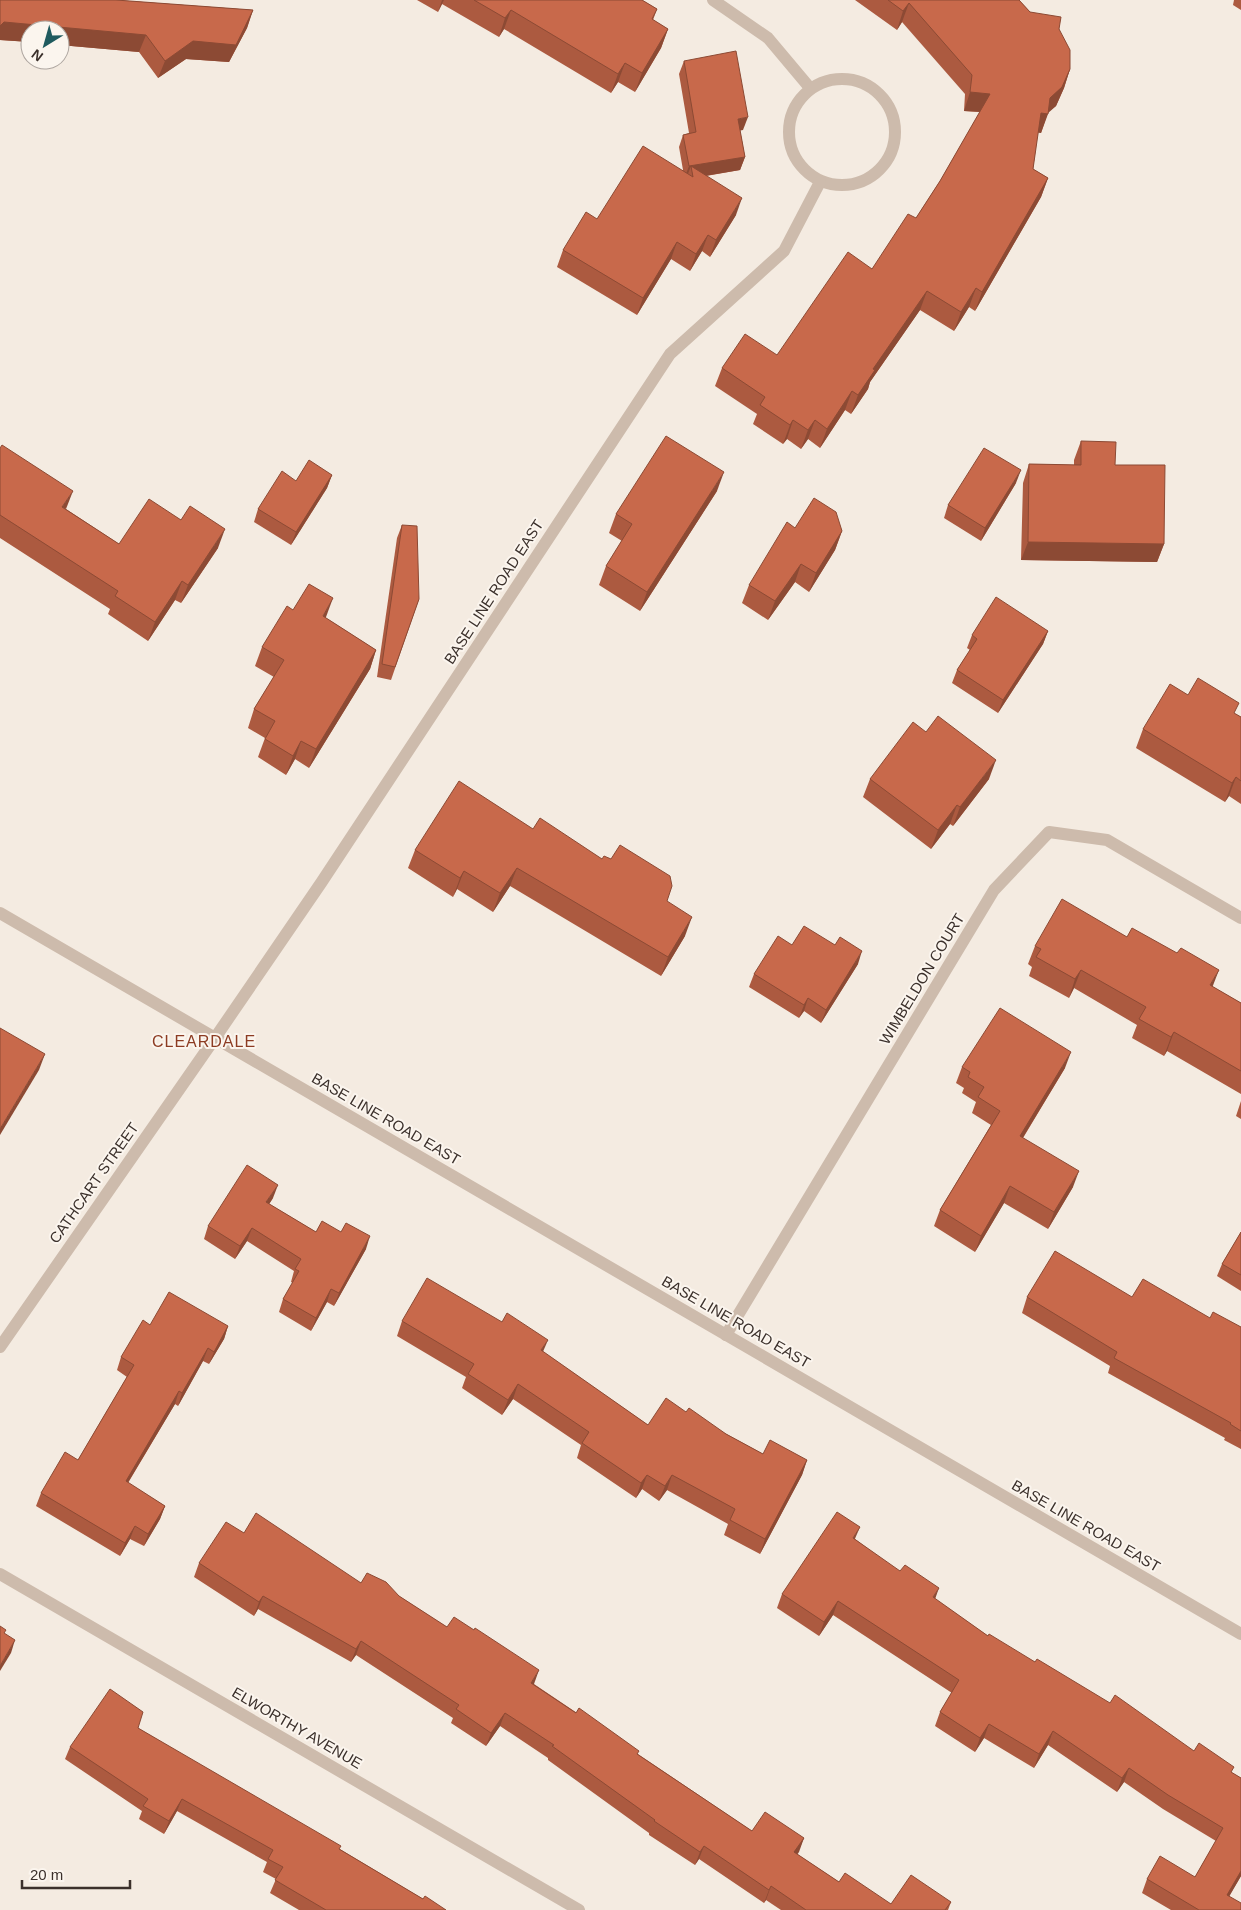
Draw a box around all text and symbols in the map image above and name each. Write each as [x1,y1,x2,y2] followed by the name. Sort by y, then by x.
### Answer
[20,20,70,70] north arrow
[28,46,46,65] text: N
[441,516,547,667] street label: BASE LINE ROAD EAST
[876,910,967,1047] street label: WIMBELDON COURT
[152,1033,256,1050] district label: CLEARDALE
[309,1069,463,1168] street label: BASE LINE ROAD EAST
[46,1119,142,1246] street label: CATHCART STREET
[659,1272,813,1371] street label: BASE LINE ROAD EAST
[1009,1476,1163,1575] street label: BASE LINE ROAD EAST
[229,1683,365,1772] street label: ELWORTHY AVENUE
[22,1858,130,1890] scale bar
[30,1866,63,1883] text: 20 m

